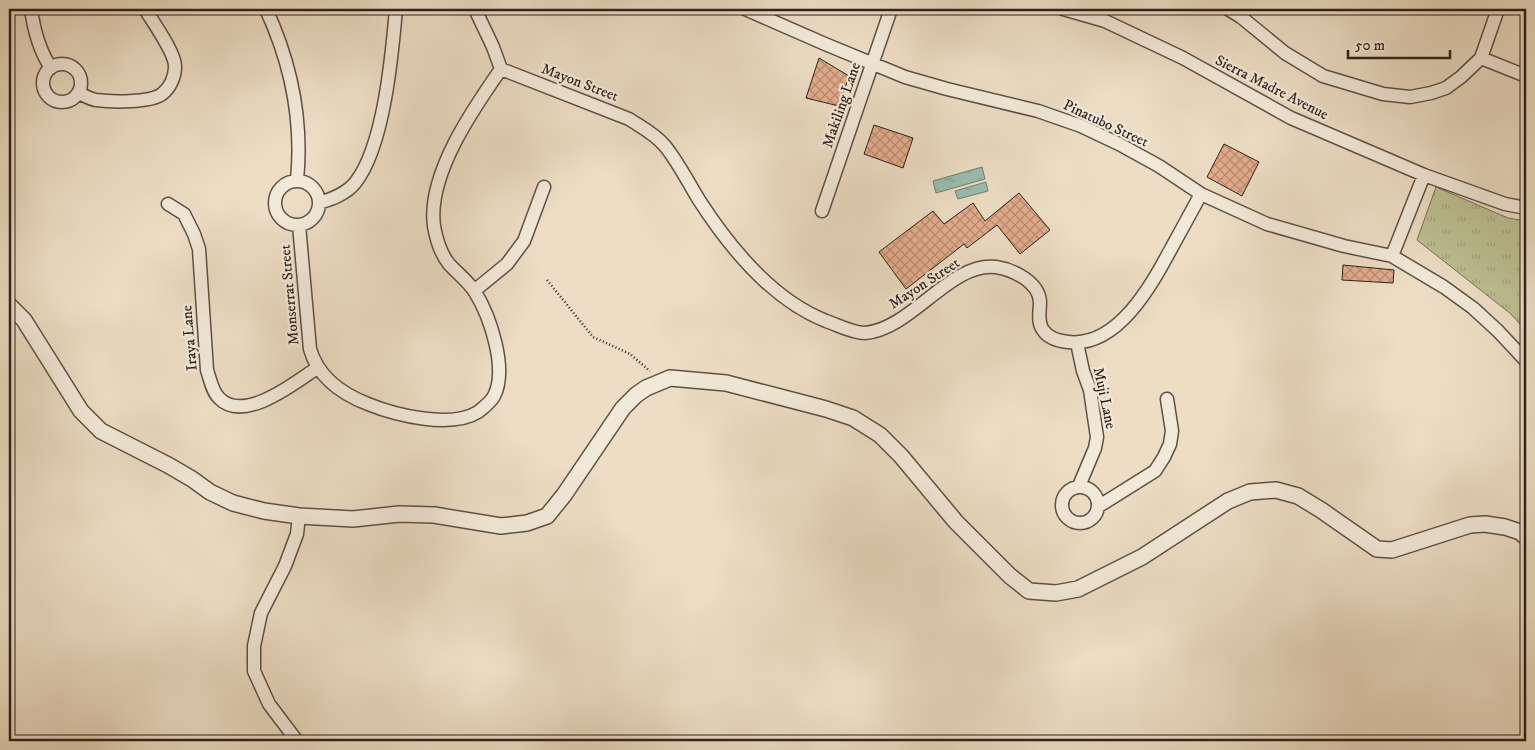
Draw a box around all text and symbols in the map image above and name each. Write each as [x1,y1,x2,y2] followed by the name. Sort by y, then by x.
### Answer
[1348,28,1450,60] scale bar
[1355,36,1385,55] text: 50 m
[1212,51,1332,124] street label: Sierra Madre Avenue
[539,59,621,106] street label: Mayon Street
[818,60,865,150] street label: Makiling Lane
[1060,95,1152,152] street label: Pinatubo Street
[276,244,303,346] street label: Monserrat Street
[885,253,964,313] street label: Mayon Street
[177,304,202,372] street label: Iraya Lane
[1089,366,1120,431] street label: Muji Lane

